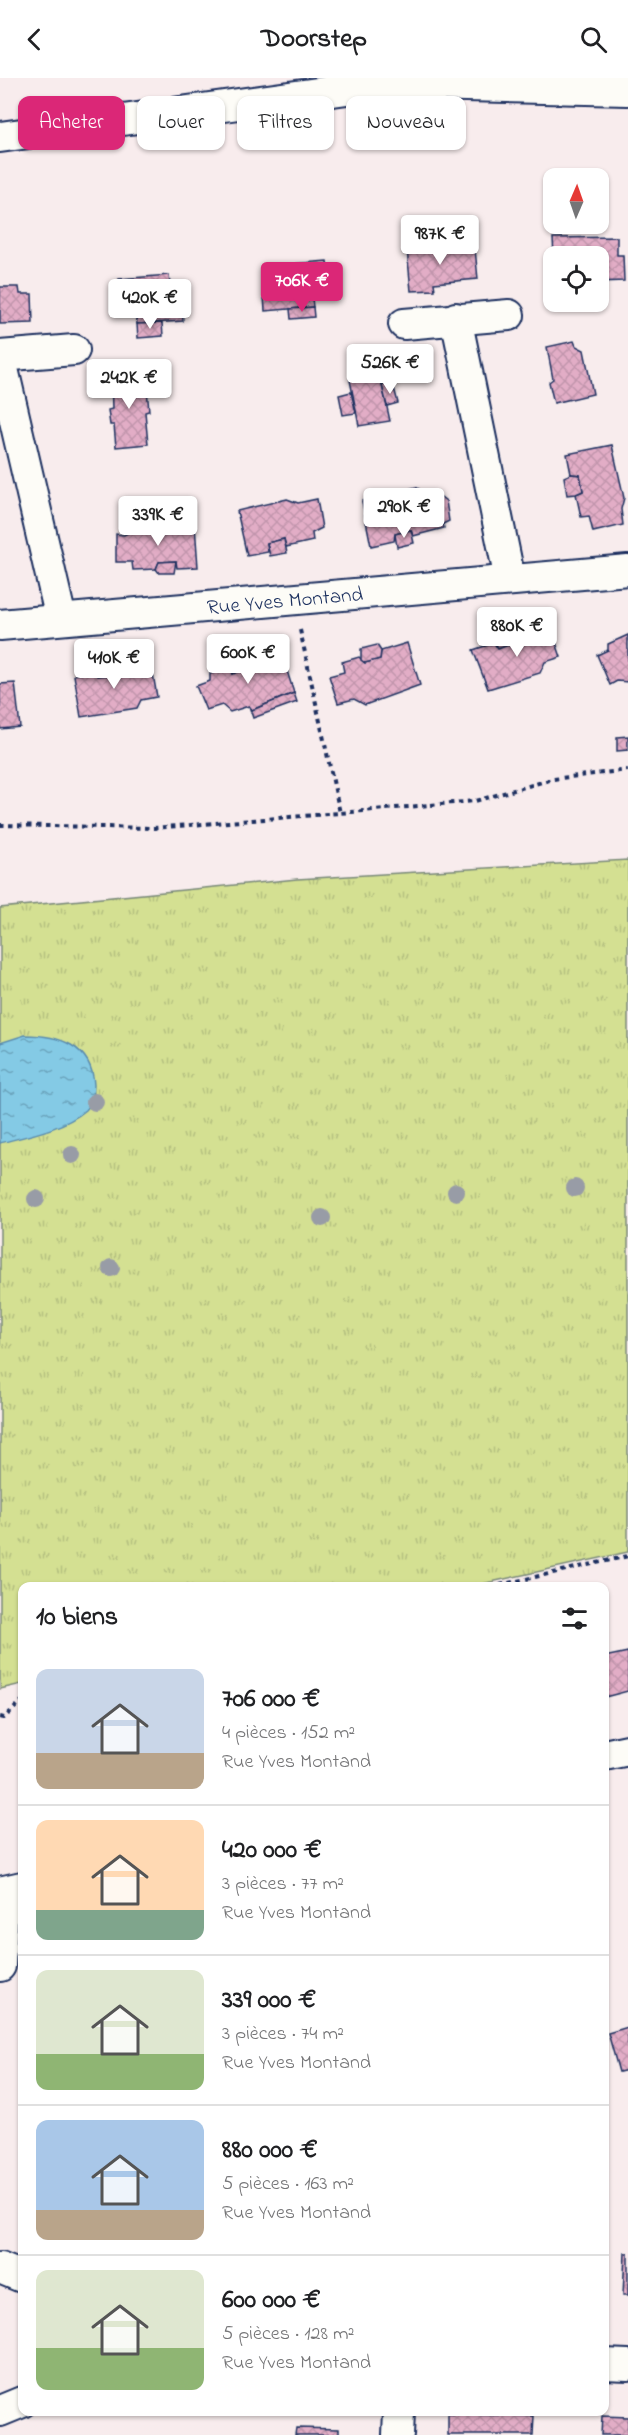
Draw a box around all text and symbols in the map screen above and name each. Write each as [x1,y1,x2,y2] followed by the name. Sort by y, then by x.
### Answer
[261,20,367,59] text: Doorstep
[18,23,51,56] icon: back
[577,23,610,56] icon: search
[18,96,125,150] chip: Acheter
[137,96,225,150] chip: Louer
[237,96,334,150] chip: Filtres
[346,96,466,150] chip: Nouveau
[543,168,609,234] north arrow
[543,168,609,312] map controls
[391,215,489,266] pin: 987K €
[415,220,465,249] text: 987K €
[543,246,609,312] button: locate
[253,262,351,313] pin: 706K €
[275,267,329,296] text: 706K €
[101,279,199,330] pin: 420K €
[122,284,178,313] text: 420K €
[341,344,439,395] pin: 526K €
[361,349,419,378] text: 526K €
[80,359,178,410] pin: 242K €
[101,364,157,393] text: 242K €
[355,488,453,539] pin: 290K €
[377,493,431,522] text: 290K €
[109,496,207,547] pin: 339K €
[132,501,184,530] text: 339K €
[206,580,365,624] street label: Rue Yves Montand
[468,607,566,658] pin: 880K €
[491,612,543,641] text: 880K €
[199,634,297,685] pin: 600K €
[65,639,163,690] pin: 410K €
[221,639,275,668] text: 600K €
[88,644,140,673] text: 410K €
[36,1599,118,1637] text: 10 biens
[558,1602,591,1635] icon: filters
[222,1681,320,1719] text: 706 000 €
[84,1693,156,1765] icon: home
[222,1719,355,1748] text: 4 pièces · 152 m²
[222,1748,371,1777] text: Rue Yves Montand
[222,1832,322,1870] text: 420 000 €
[84,1844,156,1916] icon: home
[222,1870,344,1899] text: 3 pièces · 77 m²
[222,1899,371,1928] text: Rue Yves Montand
[222,1982,316,2020] text: 339 000 €
[84,1994,156,2066] icon: home
[222,2020,344,2049] text: 3 pièces · 74 m²
[222,2049,371,2078] text: Rue Yves Montand
[222,2132,318,2170] text: 880 000 €
[84,2144,156,2216] icon: home
[222,2170,354,2199] text: 5 pièces · 163 m²
[222,2199,371,2228] text: Rue Yves Montand
[222,2282,321,2320] text: 600 000 €
[84,2294,156,2366] icon: home
[222,2320,354,2349] text: 5 pièces · 128 m²
[222,2349,371,2378] text: Rue Yves Montand

